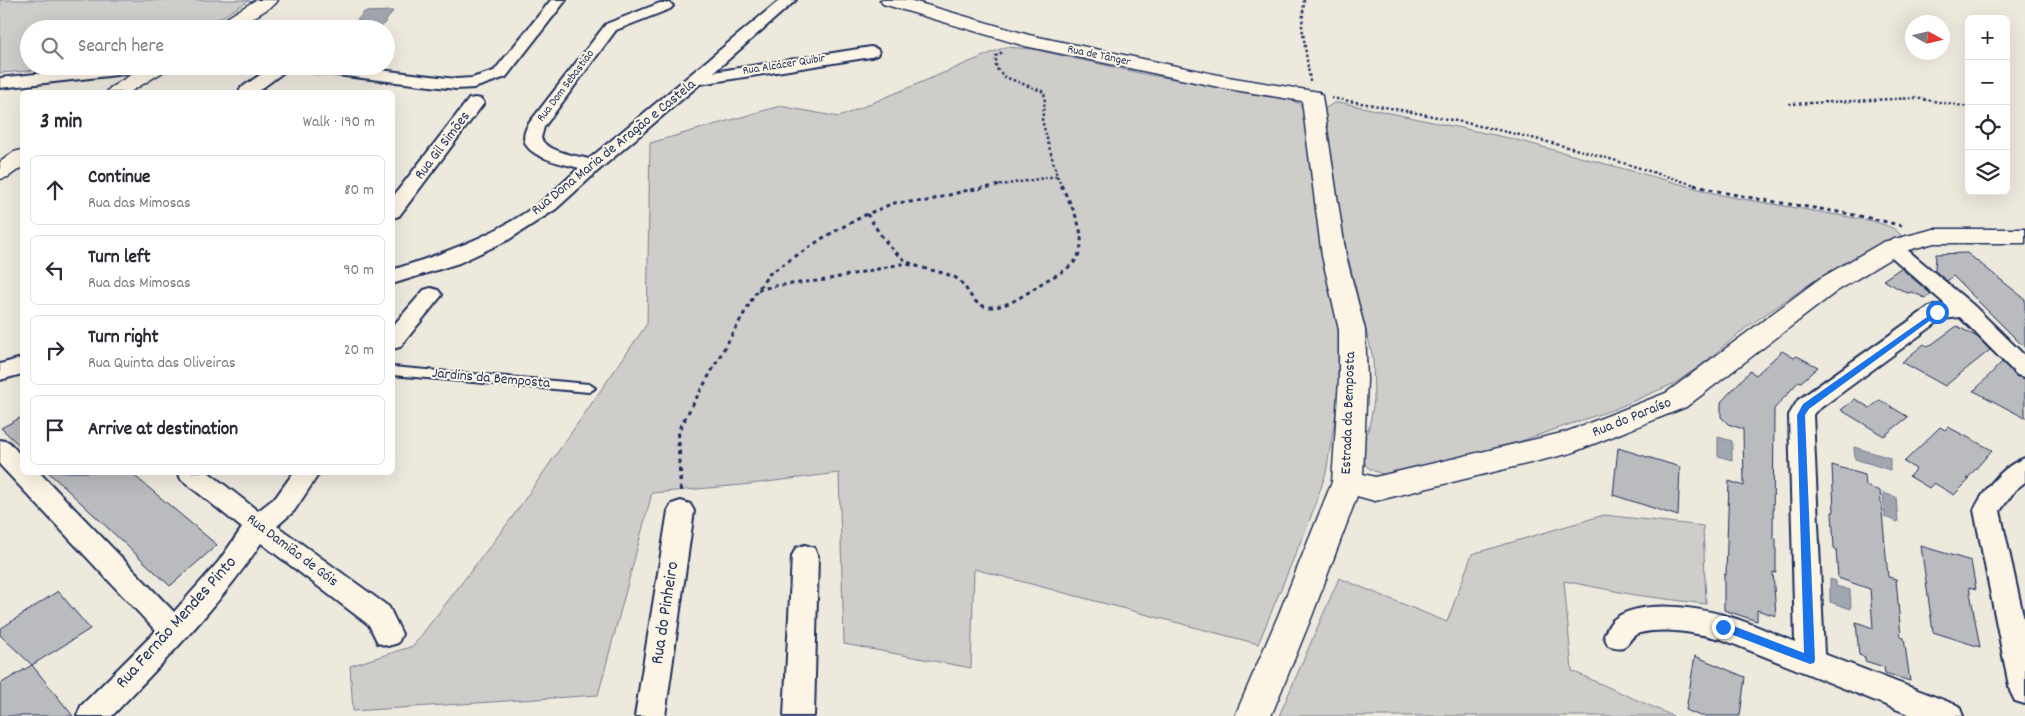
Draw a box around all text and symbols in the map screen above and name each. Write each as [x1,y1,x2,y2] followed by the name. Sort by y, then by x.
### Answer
[1905,15,1950,60] north arrow
[1965,15,2010,195] map controls
[1965,15,2010,60] button: +
[20,20,395,75] search box
[38,34,66,62] icon: search
[78,34,164,61] text: Search here
[1066,41,1133,71] street label: Rua de Tânger
[533,46,599,126] street label: Rua Dom Sebastião
[742,50,827,80] street label: Rua Alcácer Quibir
[1965,60,2010,105] button: −
[527,74,702,221] street label: Rua Dona Maria de Aragão e Castela
[1965,105,2010,150] button: locate
[410,107,476,185] street label: Rua Gil Simões
[40,108,82,138] text: 3 min
[303,111,375,134] text: Walk · 190 m
[1965,150,2010,195] button: layers
[88,165,150,192] text: Continue
[41,176,69,204] icon: ahead
[344,179,374,202] text: 80 m
[88,192,191,215] text: Rua das Mimosas
[88,245,151,272] text: Turn left
[41,256,69,284] icon: left
[343,259,374,282] text: 90 m
[88,272,191,295] text: Rua das Mimosas
[1926,301,1949,324] route start
[88,325,159,352] text: Turn right
[41,336,69,364] icon: right
[344,339,374,362] text: 20 m
[1336,350,1362,475] street label: Estrada da Bemposta
[88,352,236,375] text: Rua Quinta das Oliveiras
[431,363,552,395] street label: Jardins da Bemposta
[1589,392,1675,444] street label: Rua do Paraíso
[41,416,69,444] icon: arrive
[88,417,238,444] text: Arrive at destination
[241,509,343,593] street label: Rua Damião de Góis
[111,551,243,695] street label: Rua Fernão Mendes Pinto
[646,560,686,666] street label: Rua do Pinheiro
[1712,616,1735,639] route end

